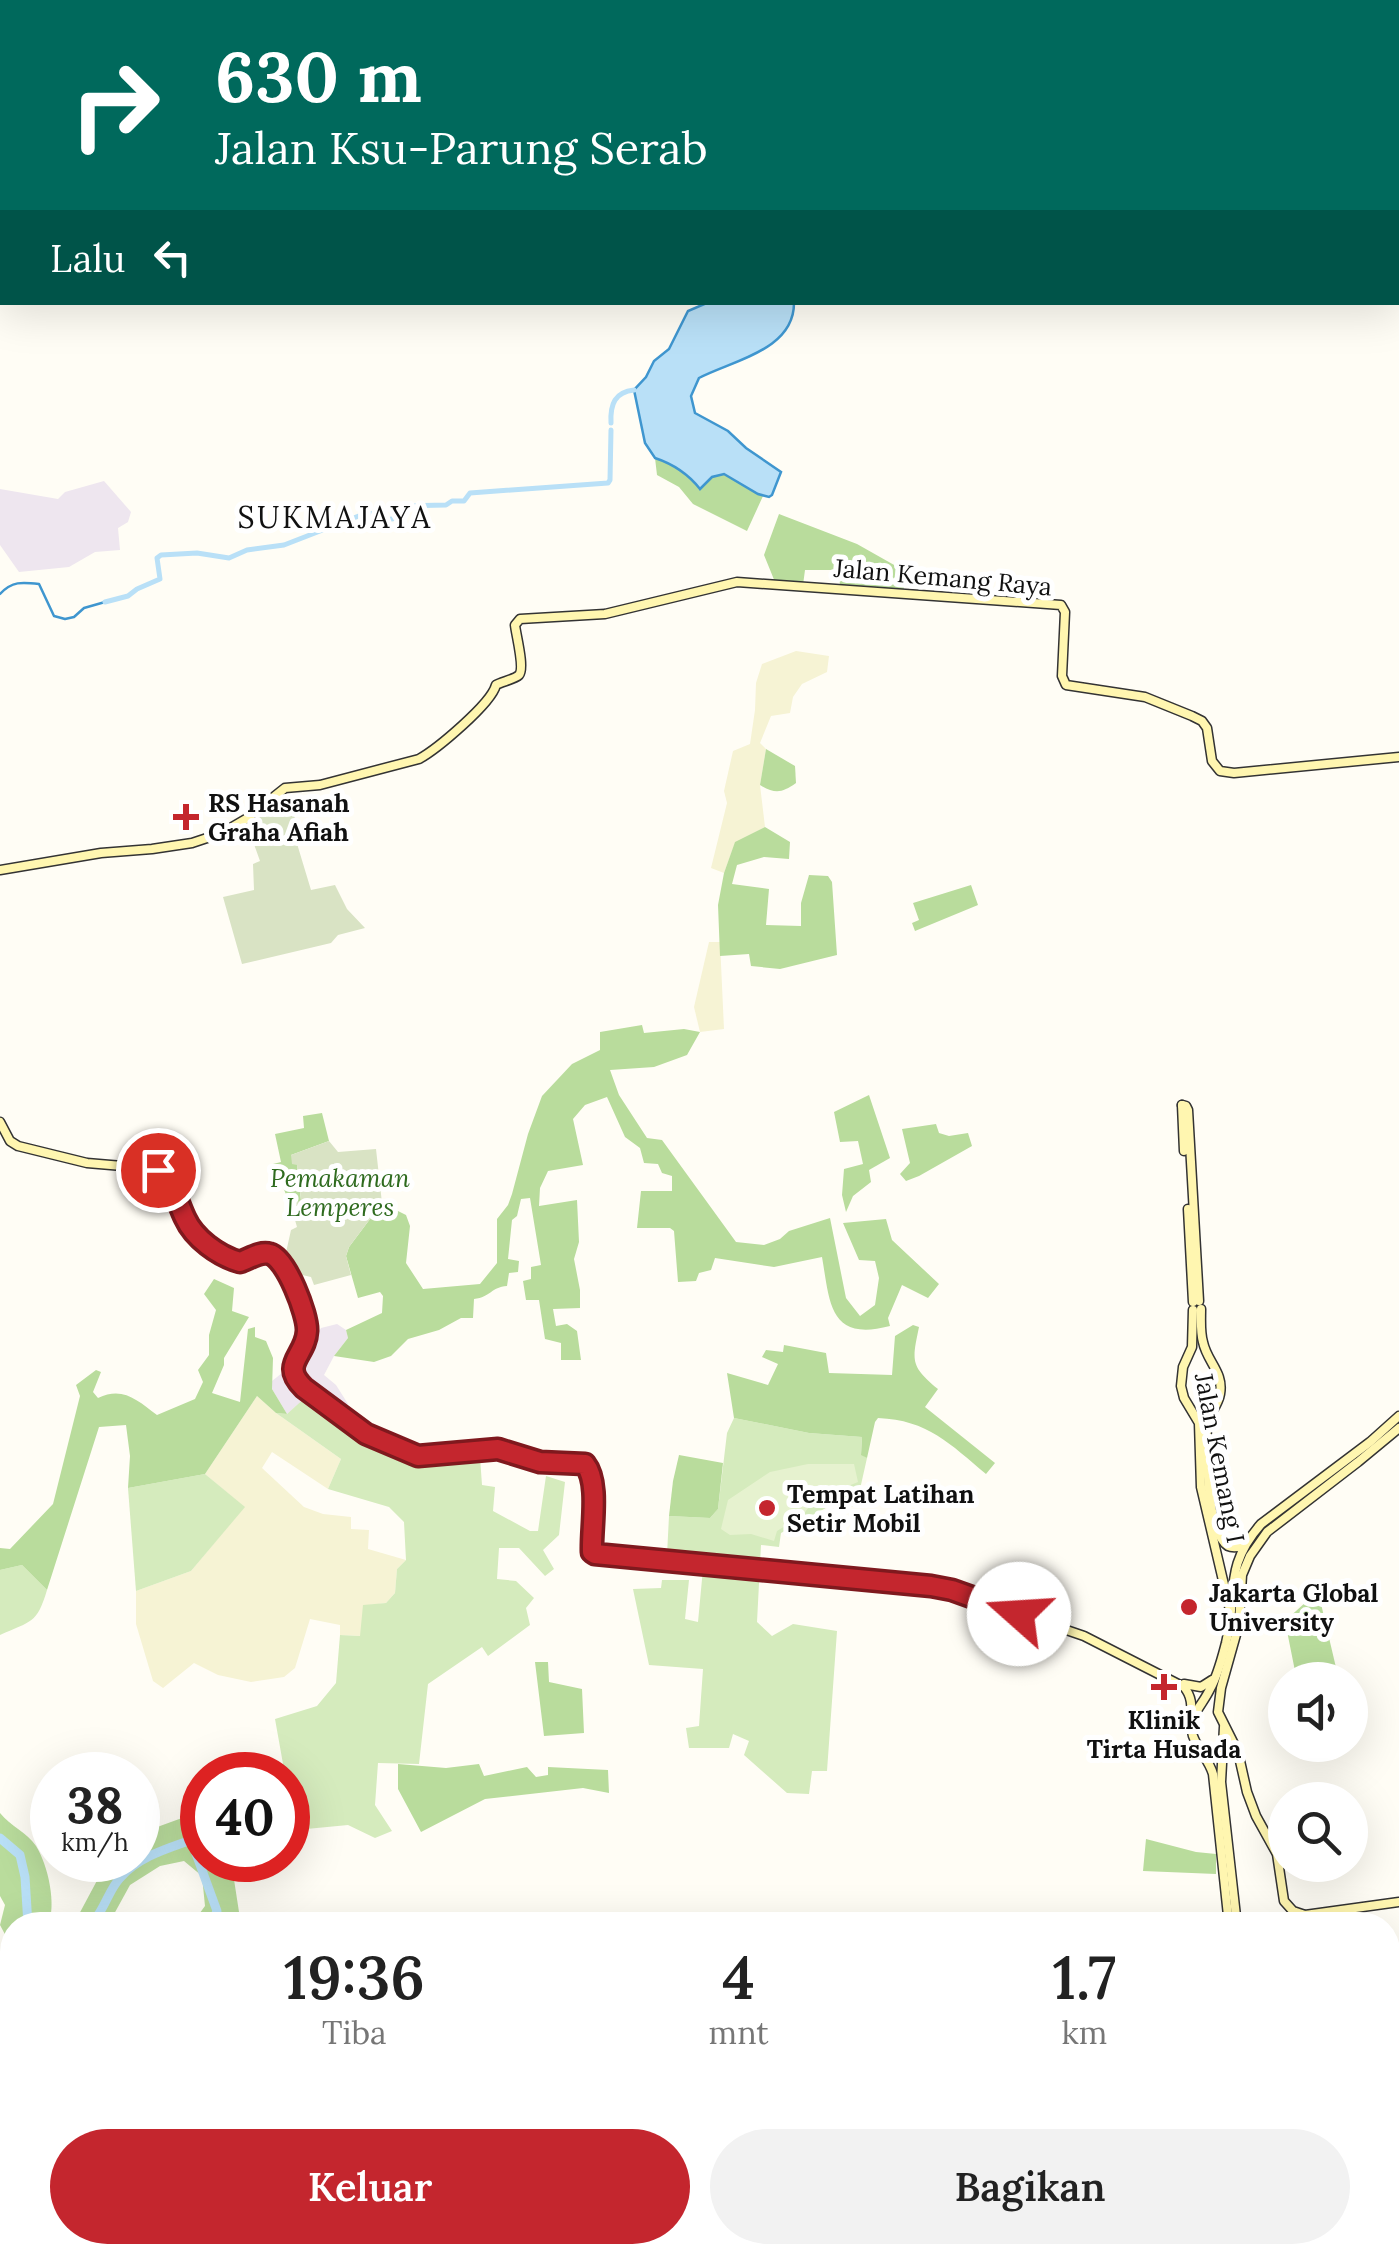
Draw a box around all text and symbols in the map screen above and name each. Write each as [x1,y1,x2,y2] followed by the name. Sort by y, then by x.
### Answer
[215,32,422,121] text: 630 m
[50,40,180,170] icon: right
[215,119,708,176] text: Jalan Ksu-Parung Serab
[145,230,200,285] icon: left
[50,234,125,282] text: Lalu
[237,498,433,536] district label: SUKMAJAYA
[832,551,1053,602] street label: Jalan Kemang Raya
[208,787,350,848] place label: RS Hasanah Graha Afiah
[173,804,199,830] marker: RS Hasanah Graha Afiah
[116,1128,201,1213] pin
[131,1143,186,1198] icon: arrive
[270,1162,411,1223] park label: Pemakaman Lemperes
[1188,1369,1252,1546] street label: Jalan Kemang I
[787,1478,974,1539] place label: Tempat Latihan Setir Mobil
[756,1497,778,1519] marker: Tempat Latihan Setir Mobil
[967,1562,1071,1666] position arrow
[1209,1577,1378,1638] place label: Jakarta Global University
[1178,1596,1200,1618] marker: Jakarta Global University
[1268,1662,1368,1882] map controls
[1268,1662,1368,1762] button: sound
[1151,1674,1177,1700] marker: Klinik Tirta Husada
[1087,1704,1241,1765] place label: Klinik Tirta Husada
[180,1752,310,1882] speed limit sign: 40
[67,1773,123,1837] text: 38
[1268,1782,1368,1882] button: search
[61,1826,129,1858] text: km/h
[284,1939,425,2015] text: 19:36
[722,1939,755,2015] text: 4
[1052,1939,1116,2015] text: 1.7
[322,2012,387,2053] text: Tiba
[709,2012,769,2053] text: mnt
[1061,2012,1107,2053] text: km
[50,2129,690,2244] button: Keluar
[710,2129,1350,2244] button: Bagikan

